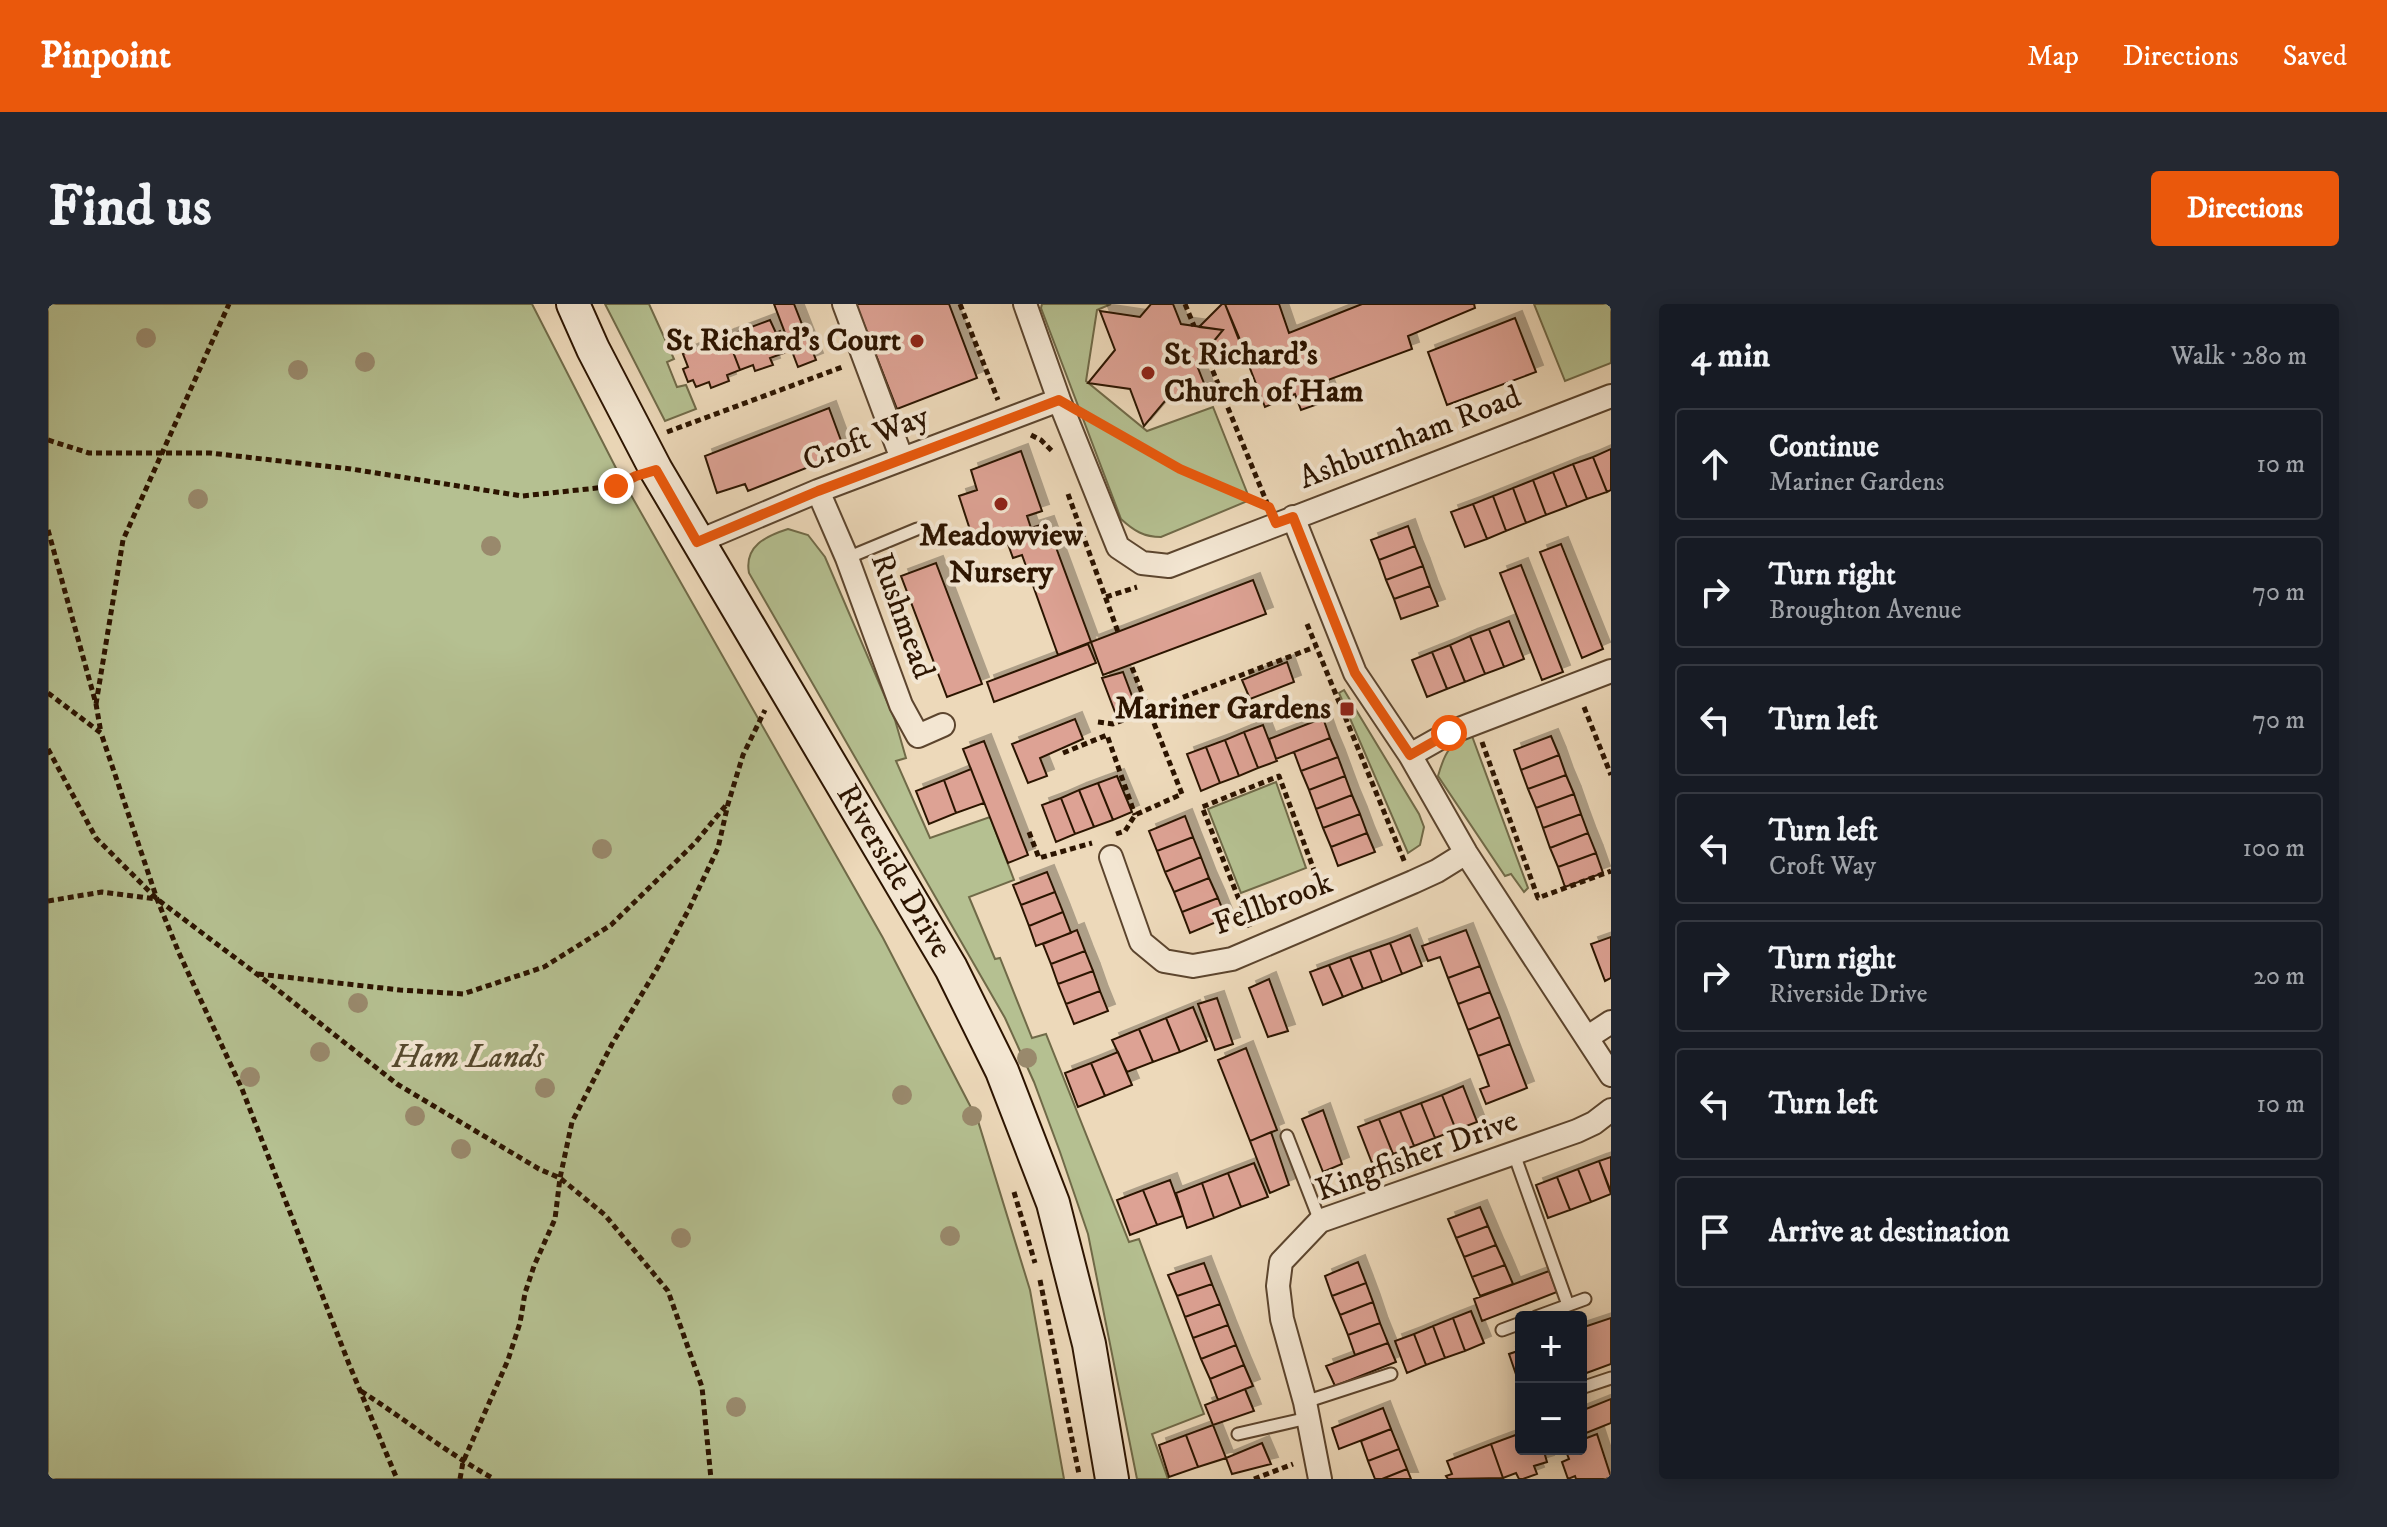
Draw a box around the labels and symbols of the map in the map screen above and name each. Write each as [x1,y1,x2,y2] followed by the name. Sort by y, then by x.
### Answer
[666,321,902,361] place label: St Richard's Court
[908,332,926,350] marker: St Richard's Court
[1164,335,1364,412] place label: St Richard's Church of Ham
[1139,364,1157,382] marker: St Richard's Church of Ham
[1293,377,1527,499] street label: Ashburnham Road
[797,396,935,481] street label: Croft Way
[598,468,634,504] route end
[992,495,1010,513] marker: Meadowview Nursery
[919,516,1083,593] place label: Meadowview Nursery
[861,548,943,684] street label: Rushmead
[1115,689,1331,729] place label: Mariner Gardens
[1338,700,1356,718] marker: Mariner Gardens
[1431,715,1467,751] route start
[827,777,961,965] street label: Riverside Drive
[1208,863,1339,945] street label: Fellbrook
[391,1038,545,1078] park label: Ham Lands
[1311,1101,1523,1211] street label: Kingfisher Drive

